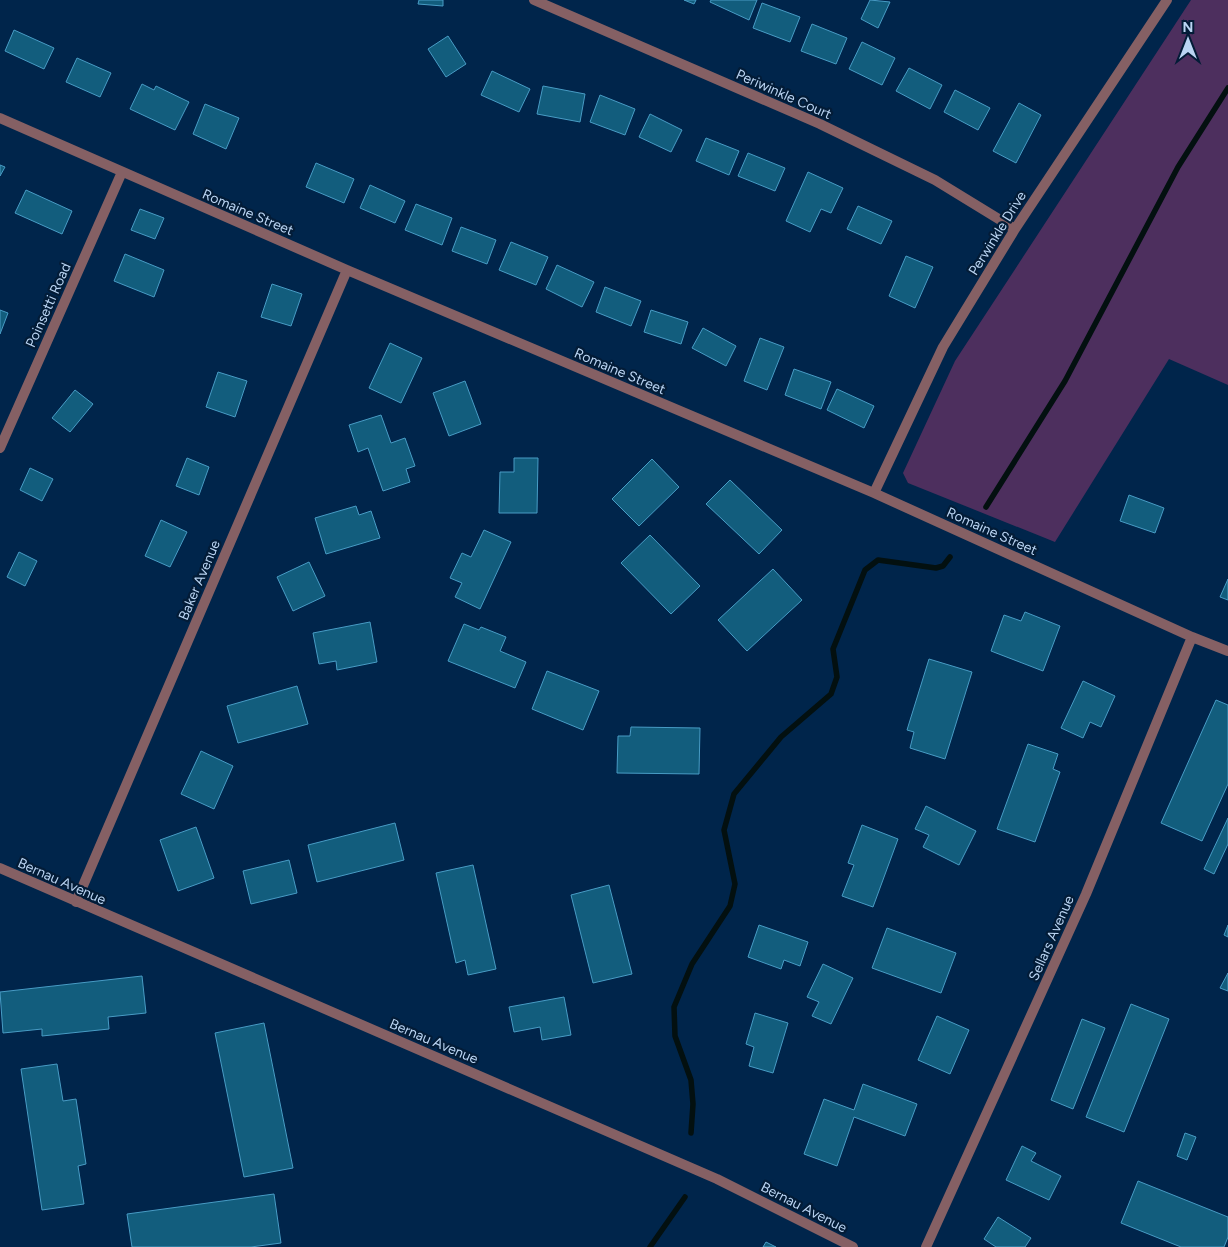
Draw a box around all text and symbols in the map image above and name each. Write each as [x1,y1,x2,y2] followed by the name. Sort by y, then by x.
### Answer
[1163,15,1213,65] north arrow
[1183,19,1193,36] text: N
[733,66,834,123] street label: Periwinkle Court
[200,186,296,239] street label: Romaine Street
[965,188,1030,278] street label: Perwinkle Drive
[22,260,75,350] street label: Poinsetti Road
[572,345,668,398] street label: Romaine Street
[944,504,1040,559] street label: Romaine Street
[175,537,224,623] street label: Baker Avenue
[15,854,109,909] street label: Bernau Avenue
[1025,893,1078,984] street label: Sellars Avenue
[387,1015,481,1068] street label: Bernau Avenue
[758,1178,850,1237] street label: Bernau Avenue

